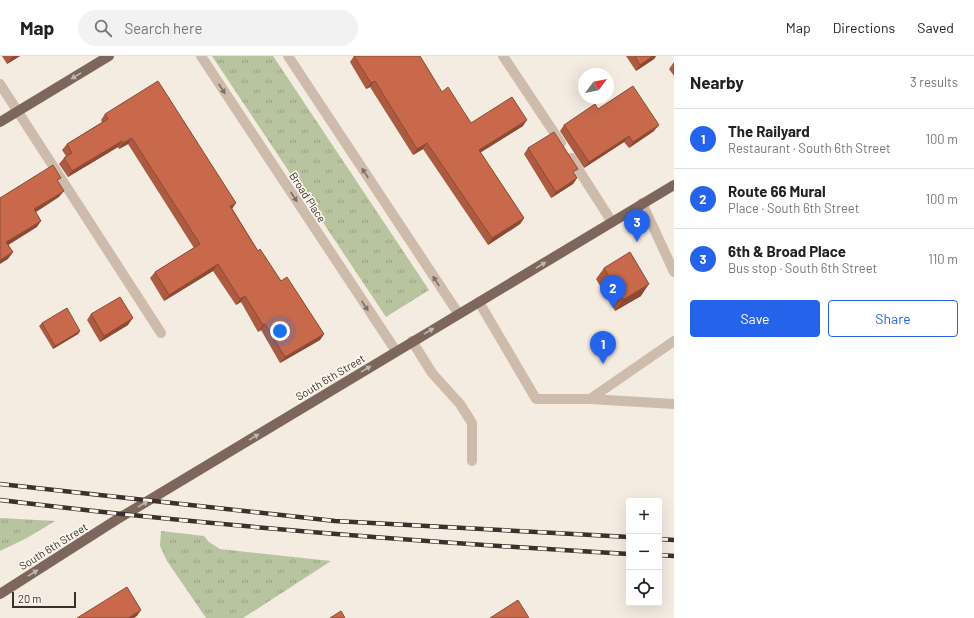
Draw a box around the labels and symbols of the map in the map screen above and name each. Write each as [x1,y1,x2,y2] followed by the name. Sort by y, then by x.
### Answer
[578,68,614,104] north arrow
[71,72,81,80] one-way arrow
[218,83,226,94] one-way arrow
[361,167,368,178] one-way arrow
[287,170,329,225] street label: Broad Place
[290,192,298,202] one-way arrow
[624,209,650,242] pin: 3
[535,261,547,268] one-way arrow
[600,275,626,308] pin: 2
[432,276,440,286] one-way arrow
[361,301,369,311] one-way arrow
[270,321,290,341] your location
[423,328,435,335] one-way arrow
[590,331,616,364] pin: 1
[293,351,367,403] street label: South 6th Street
[360,366,372,373] one-way arrow
[248,433,260,440] one-way arrow
[137,500,149,507] one-way arrow
[16,520,90,572] street label: South 6th Street
[28,569,38,577] one-way arrow
[12,590,76,609] scale bar

